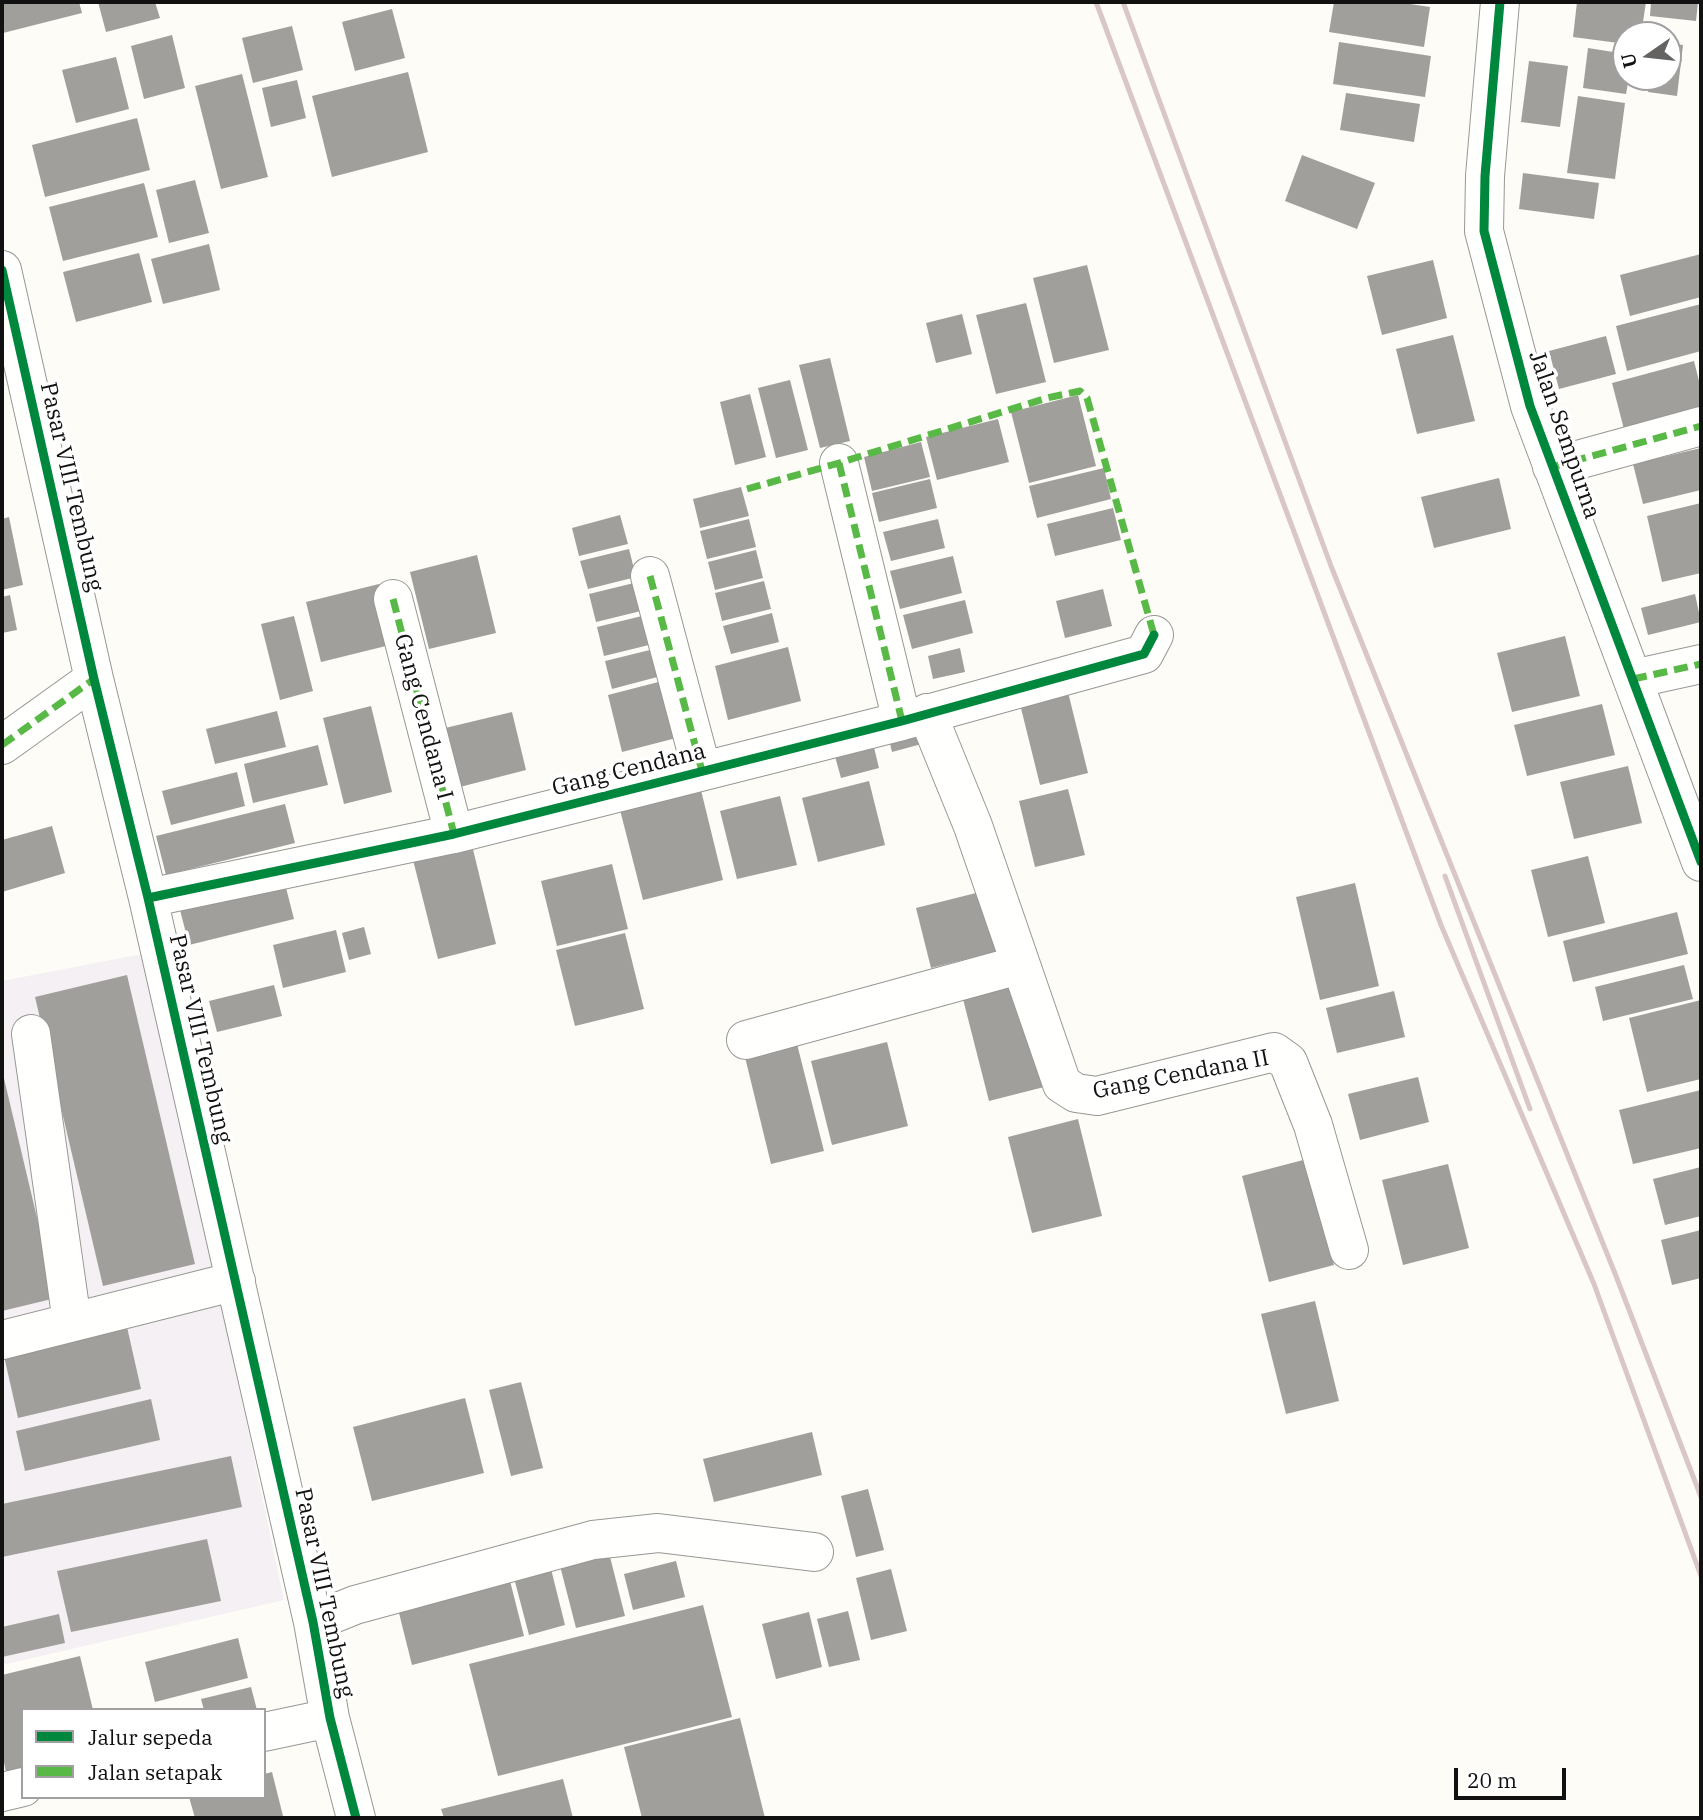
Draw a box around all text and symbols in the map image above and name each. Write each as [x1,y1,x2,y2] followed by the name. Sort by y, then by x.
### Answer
[1612,21,1682,91] north arrow
[1615,51,1642,71] text: U
[1522,347,1606,523] street label: Jalan Sempurna
[34,380,108,594] street label: Pasar VIII Tembung
[388,631,458,803] street label: Gang Cendana I
[549,738,709,802] street label: Gang Cendana
[163,932,237,1146] street label: Pasar VIII Tembung
[1091,1044,1271,1106] street label: Gang Cendana II
[288,1486,360,1700] street label: Pasar VIII Tembung
[21,1708,266,1799] legend
[88,1723,213,1751] text: Jalur sepeda
[1458,1754,1570,1798] scale bar
[88,1758,222,1786] text: Jalan setapak
[1467,1766,1517,1794] text: 20 m

